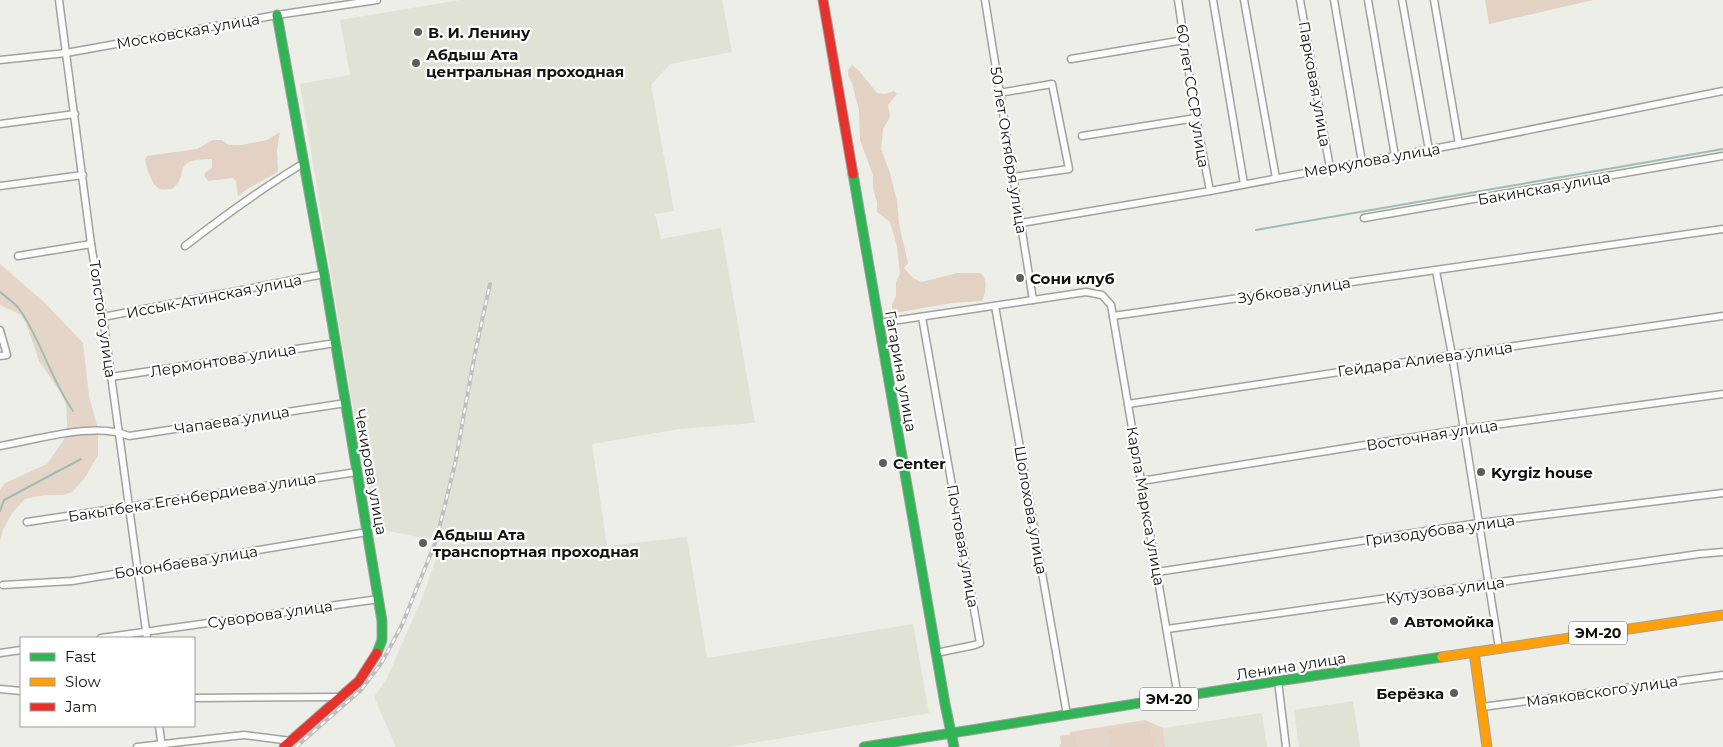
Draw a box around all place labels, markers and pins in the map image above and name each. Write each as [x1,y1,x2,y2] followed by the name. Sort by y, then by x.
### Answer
[428,23,531,42] place label: В. И. Ленину
[412,26,424,38] marker: В. И. Ленину
[426,45,624,81] place label: Абдыш Ата центральная проходная
[410,57,422,69] marker: Абдыш Ата центральная проходная
[1030,269,1115,288] place label: Сони клуб
[1014,272,1026,284] marker: Сони клуб
[893,454,946,473] place label: Center
[877,457,889,469] marker: Center
[1491,463,1593,482] place label: Kyrgiz house
[1475,466,1487,478] marker: Kyrgiz house
[433,525,639,561] place label: Абдыш Ата транспортная проходная
[417,537,429,549] marker: Абдыш Ата транспортная проходная
[1404,612,1494,631] place label: Автомойка
[1388,615,1400,627] marker: Автомойка
[1376,684,1444,703] place label: Берёзка
[1448,687,1460,699] marker: Берёзка

